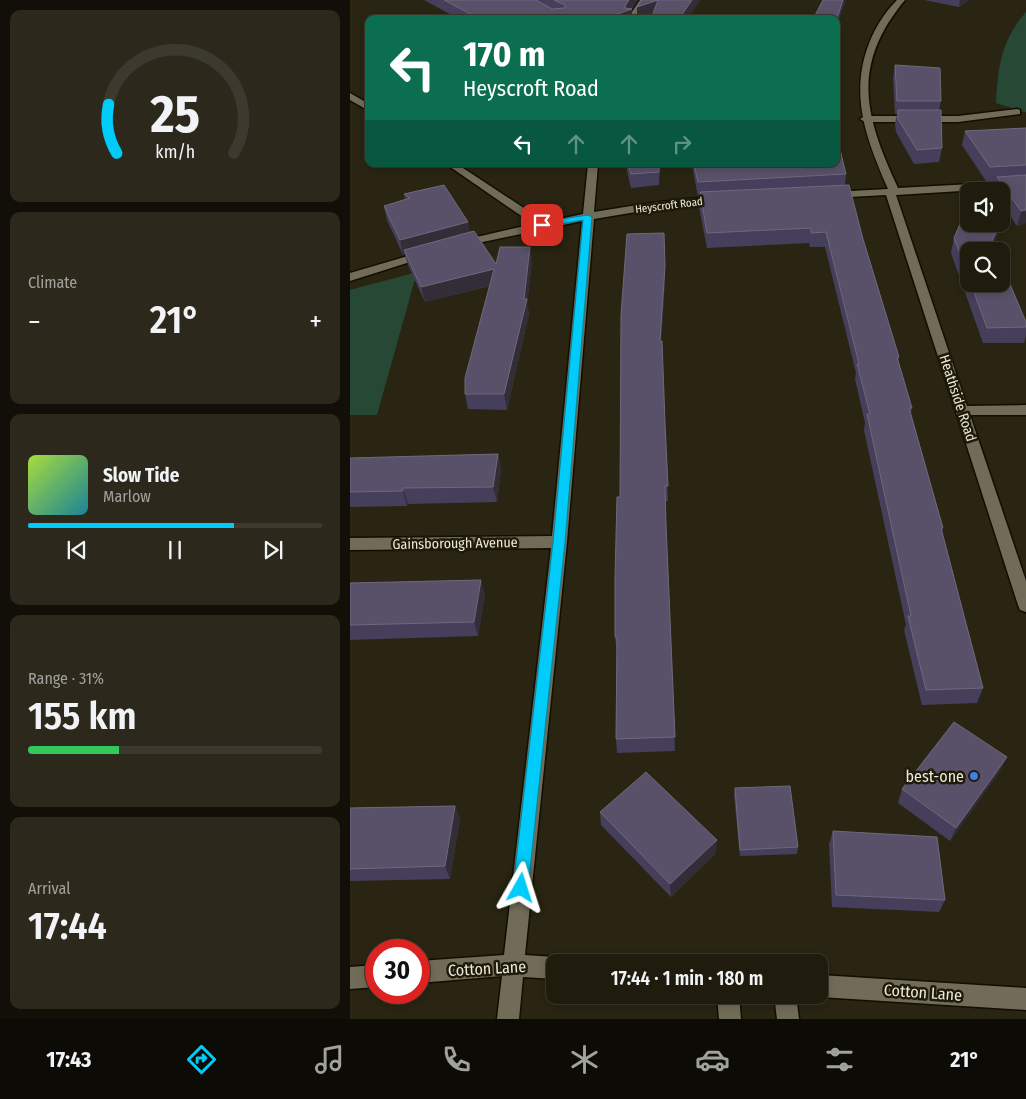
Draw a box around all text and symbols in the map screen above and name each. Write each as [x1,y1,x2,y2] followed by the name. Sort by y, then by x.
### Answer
[463,33,546,75] text: 170 m
[380,35,445,100] icon: left
[463,75,599,102] text: Heyscroft Road
[149,83,200,146] text: 25
[509,130,537,158] icon: left
[562,130,590,158] icon: ahead
[615,130,643,158] icon: ahead
[668,130,696,158] icon: right
[155,141,195,163] text: km/h
[960,182,1010,292] map controls
[960,182,1010,232] button: sound
[635,195,704,216] street label: Heyscroft Road
[521,204,563,246] pin
[528,211,556,239] icon: arrive
[960,242,1010,292] button: search
[28,273,77,292] text: Climate
[150,297,200,343] text: 21°
[28,305,41,338] text: −
[309,305,322,338] text: +
[935,353,980,444] street label: Heathside Road
[103,464,179,487] text: Slow Tide
[103,487,151,506] text: Marlow
[392,534,518,553] street label: Gainsborough Avenue
[63,536,91,564] icon: previous
[161,536,189,564] icon: pause
[259,536,287,564] icon: next
[28,669,104,688] text: Range · 31%
[28,693,137,739] text: 155 km
[906,767,964,786] place label: best-one
[968,770,980,782] marker: best-one
[494,861,546,913] position arrow
[28,879,70,898] text: Arrival
[28,903,107,949] text: 17:44
[365,939,430,1004] speed limit sign: 30
[447,957,527,980] street label: Cotton Lane
[611,967,763,990] text: 17:44 · 1 min · 180 m
[883,980,963,1005] street label: Cotton Lane
[184,1042,219,1077] icon: directions
[312,1042,347,1077] icon: music
[439,1042,474,1077] icon: phone
[567,1042,602,1077] icon: climate
[695,1042,730,1077] icon: car
[822,1042,857,1077] icon: filters
[46,1046,91,1073] text: 17:43
[950,1046,980,1073] text: 21°

